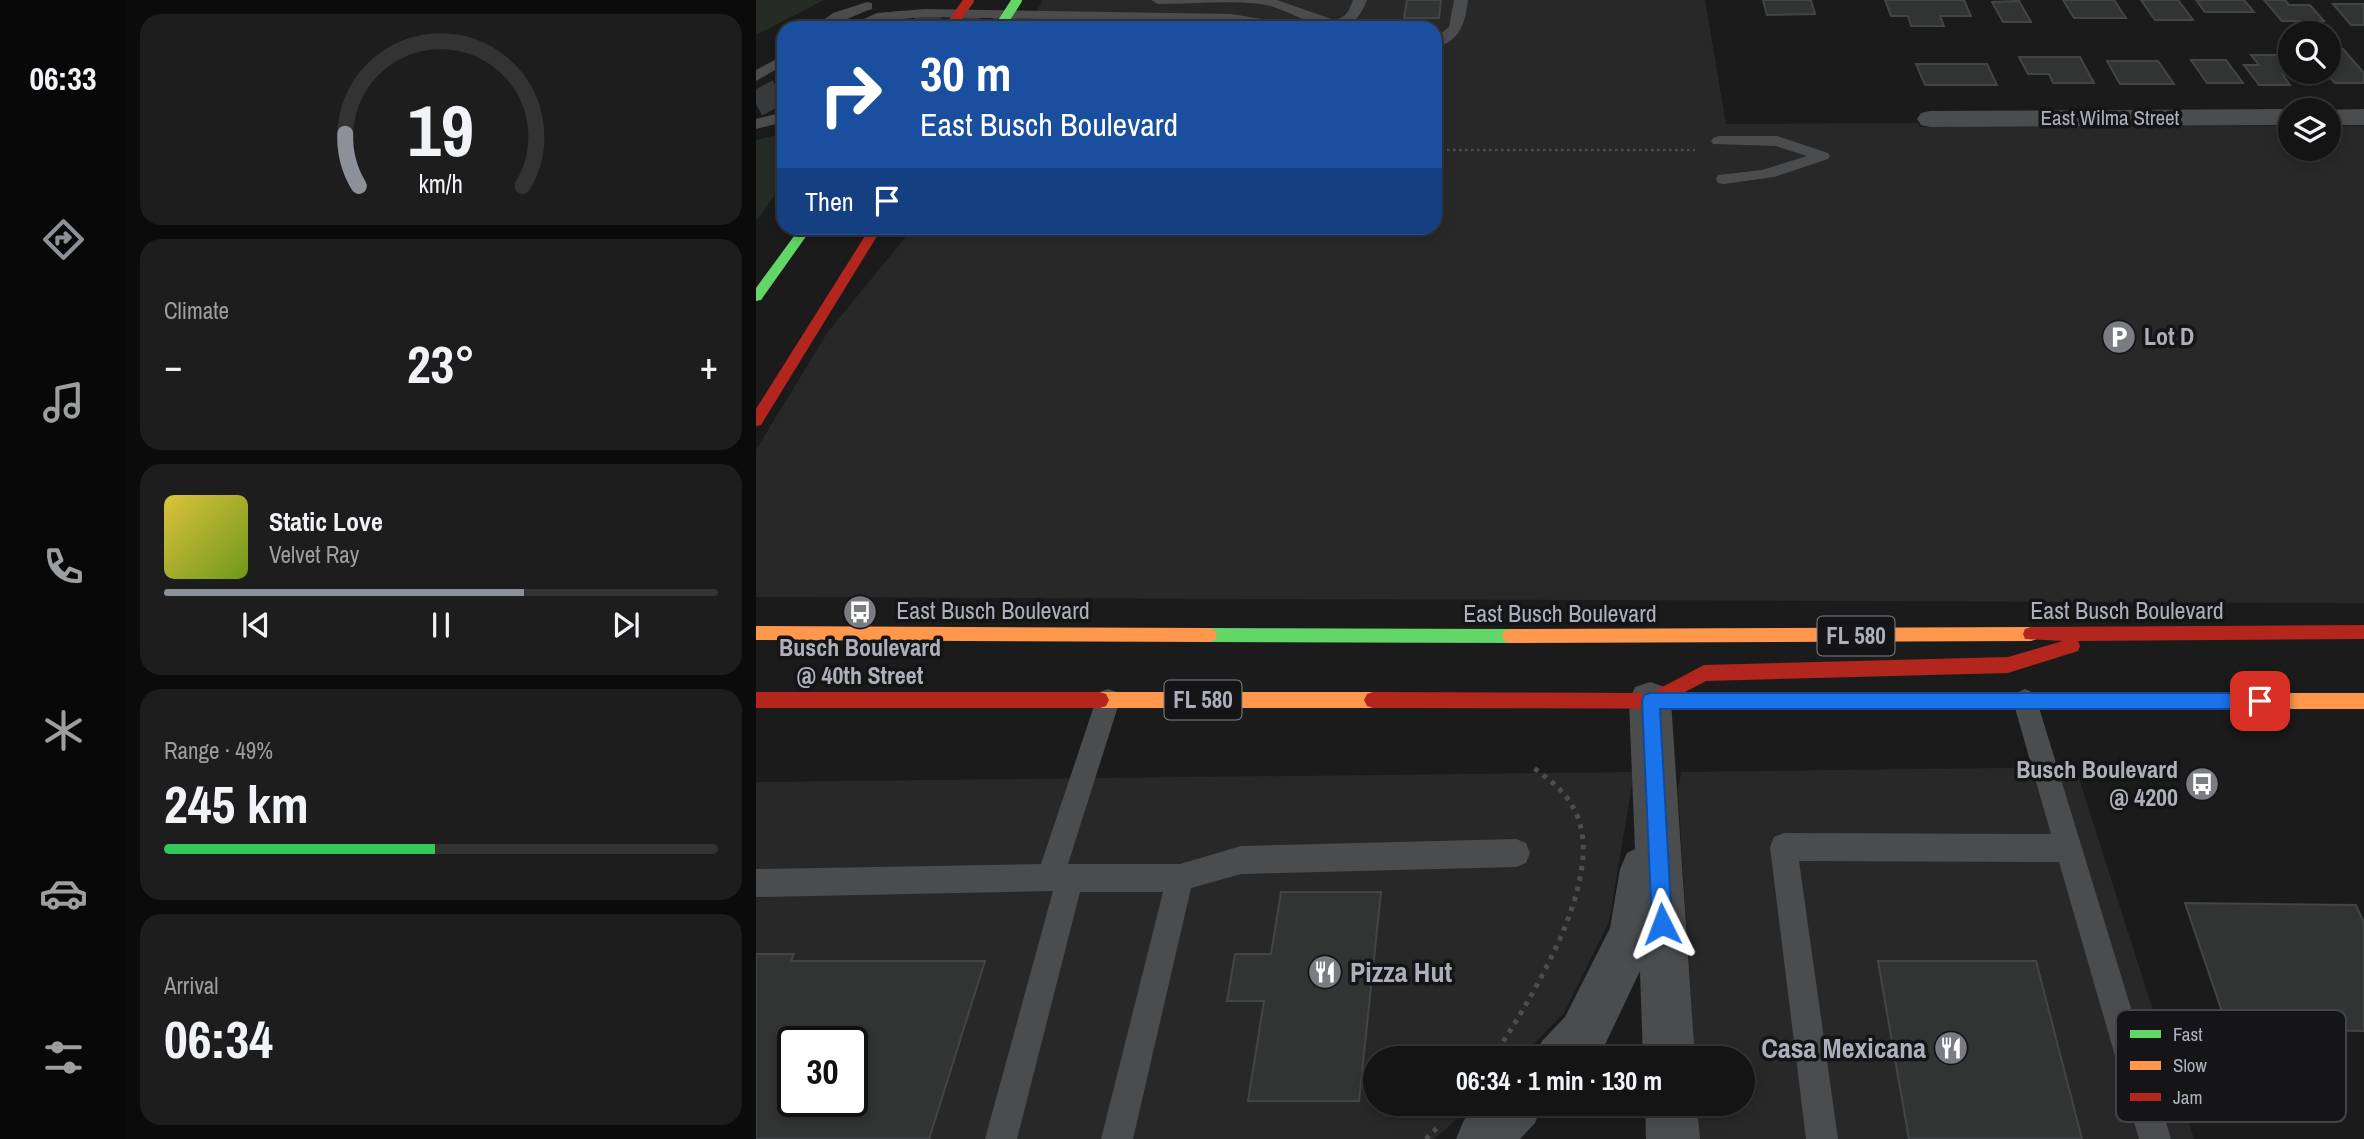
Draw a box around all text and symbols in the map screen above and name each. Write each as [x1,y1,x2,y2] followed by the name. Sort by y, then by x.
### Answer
[2278,21,2341,161] map controls
[2278,21,2341,84] button: search
[920,40,1012,106] text: 30 m
[805,49,896,140] icon: right
[29,57,97,100] text: 06:33
[408,81,474,179] text: 19
[2278,98,2341,161] button: layers
[920,103,1178,146] text: East Busch Boulevard
[2041,103,2180,132] street label: East Wilma Street
[419,166,463,200] text: km/h
[868,182,906,220] icon: arrive
[805,184,854,219] text: Then
[39,215,88,264] icon: directions
[164,295,229,326] text: Climate
[2100,318,2138,356] parking icon: Lot D
[2144,320,2194,352] place label: Lot D
[407,329,475,399] text: 23°
[164,340,182,391] text: −
[700,340,718,391] text: +
[39,378,88,427] icon: music
[269,504,383,539] text: Static Love
[269,539,359,570] text: Velvet Ray
[39,542,88,591] icon: phone
[841,593,879,631] bus stop icon: Busch Boulevard @ 40th Street
[896,594,1090,626] street label: East Busch Boulevard
[2030,594,2224,626] street label: East Busch Boulevard
[1463,597,1657,629] street label: East Busch Boulevard
[237,606,275,644] icon: previous
[422,606,460,644] icon: pause
[607,606,645,644] icon: next
[1818,616,1894,656] road number: FL 580
[779,631,941,691] place label: Busch Boulevard @ 40th Street
[2230,671,2290,731] pin
[1164,680,1242,720] road number: FL 580
[2241,682,2279,720] icon: arrive
[39,706,88,755] icon: climate
[164,735,273,766] text: Range · 49%
[2016,753,2178,813] place label: Busch Boulevard @ 4200
[2183,765,2221,803] bus stop icon: Busch Boulevard @ 4200
[164,769,309,839] text: 245 km
[39,869,88,918] icon: car
[1625,887,1699,961] position arrow
[1306,953,1344,991] restaurant icon: Pizza Hut
[1350,953,1452,991] place label: Pizza Hut
[164,970,219,1001] text: Arrival
[164,1004,273,1074] text: 06:34
[2116,1010,2346,1122] legend
[2173,1021,2203,1047] text: Fast
[777,1026,868,1117] speed limit sign: 30
[1761,1029,1926,1067] place label: Casa Mexicana
[1932,1029,1970,1067] restaurant icon: Casa Mexicana
[39,1033,88,1082] icon: filters
[2173,1052,2208,1078] text: Slow
[1456,1063,1662,1098] text: 06:34 · 1 min · 130 m
[2173,1084,2202,1110] text: Jam

